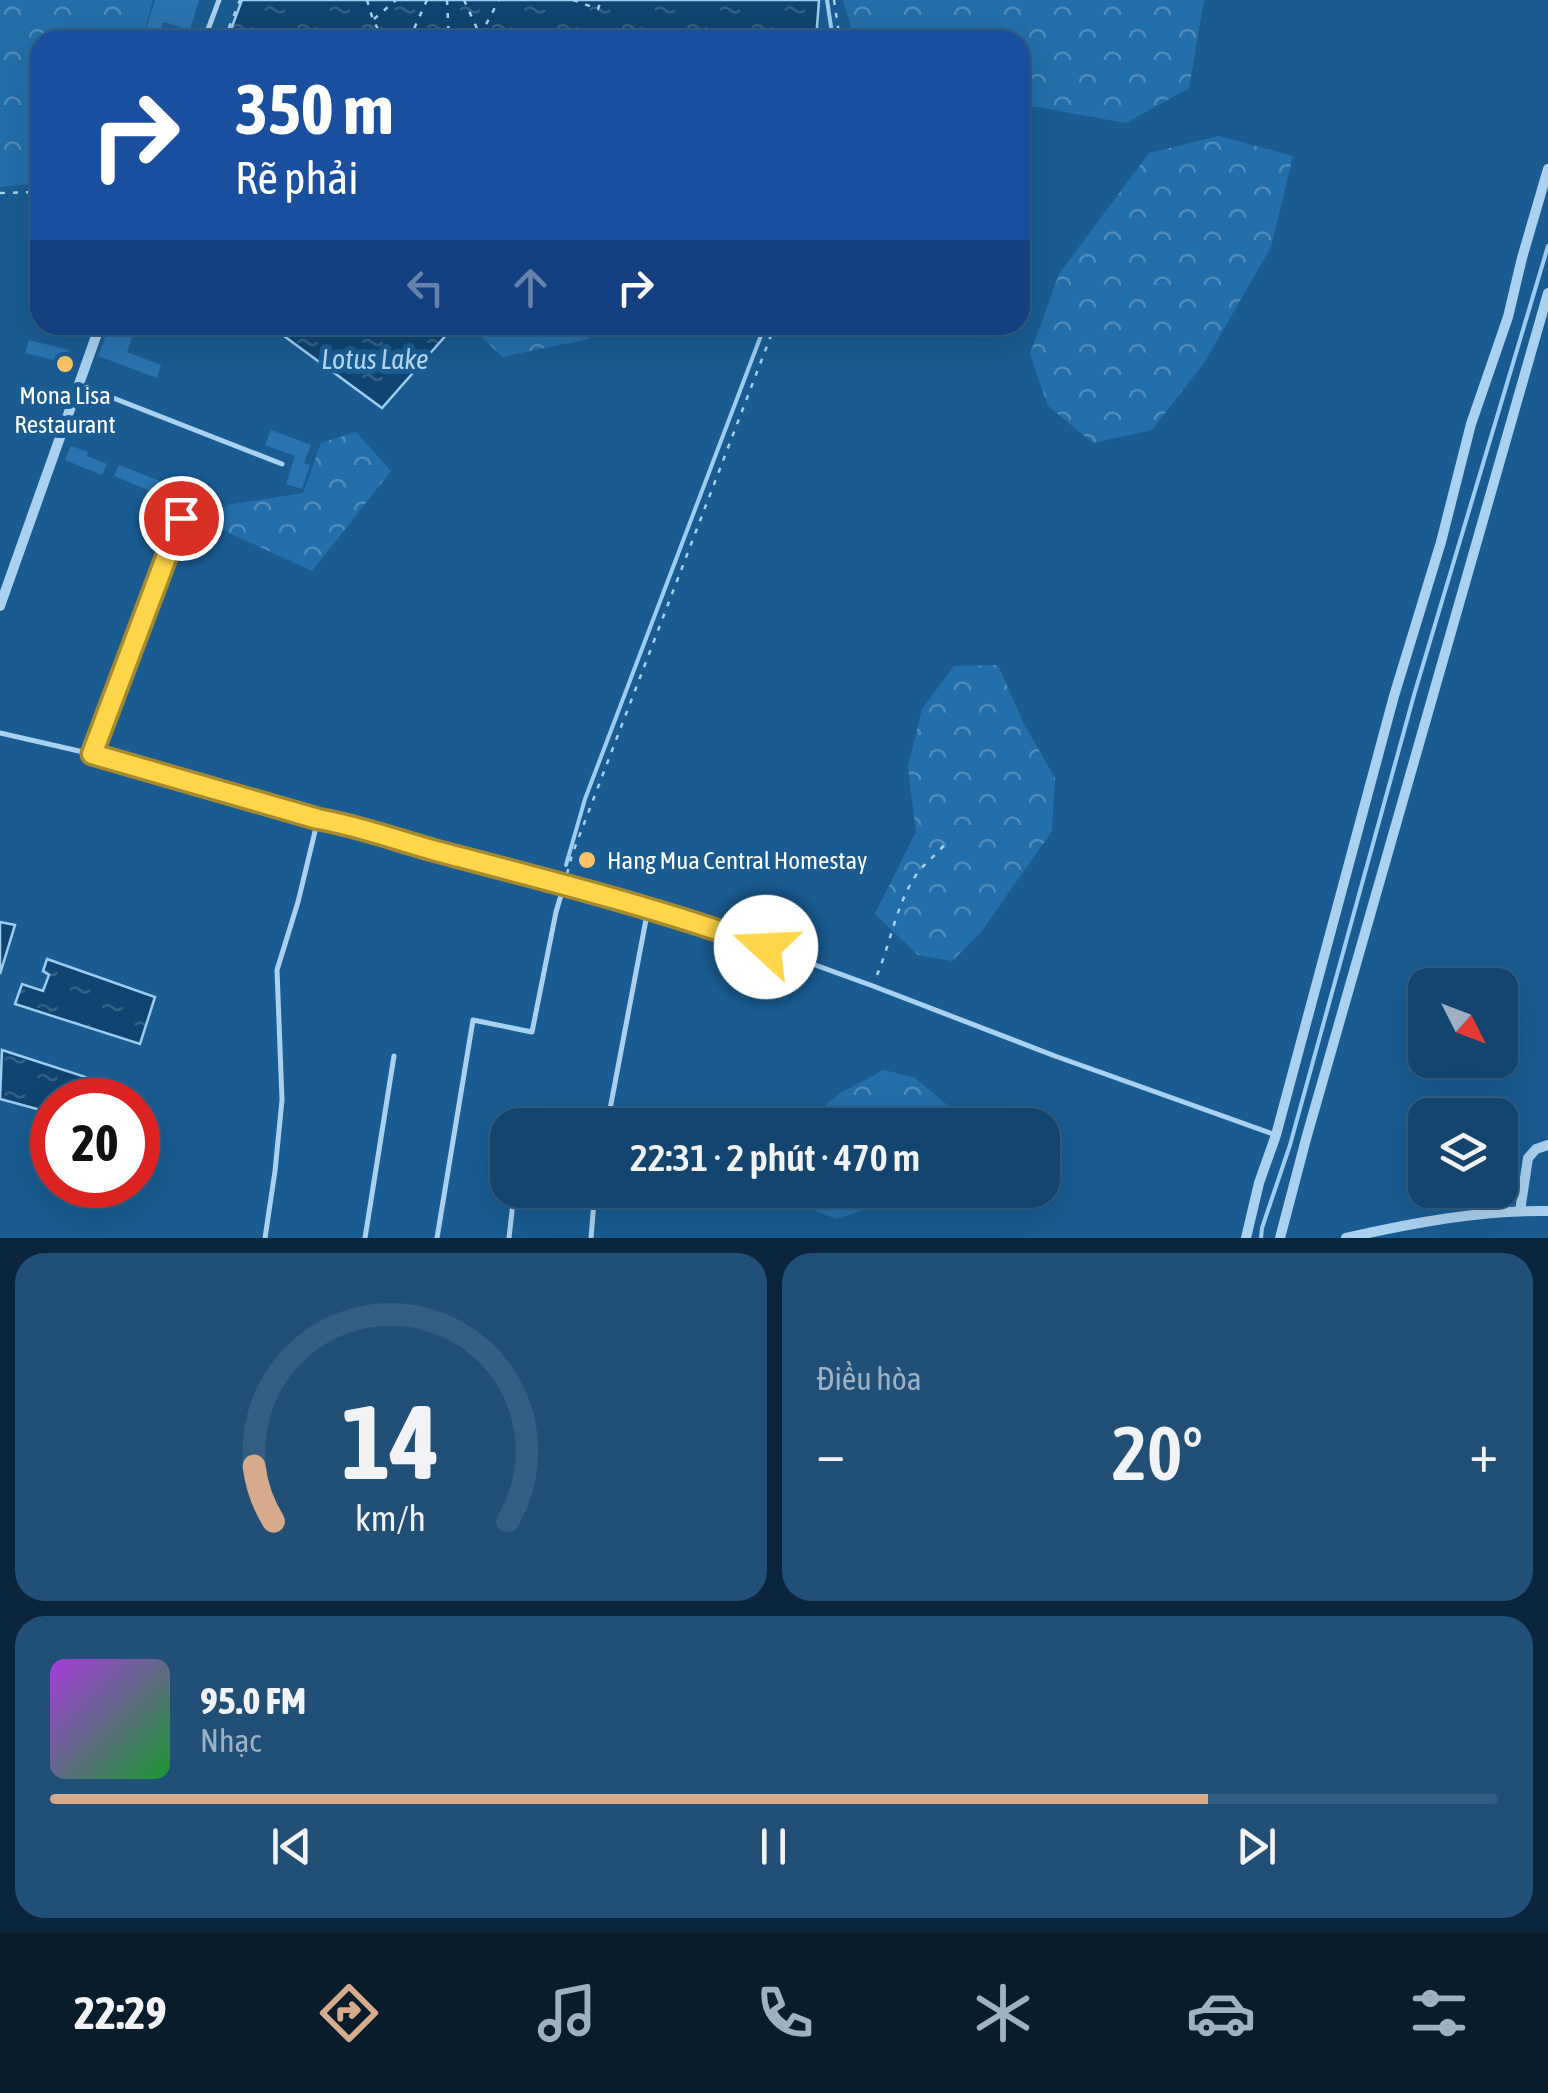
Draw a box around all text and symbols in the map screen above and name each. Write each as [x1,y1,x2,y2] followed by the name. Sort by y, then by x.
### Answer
[235,69,394,149] text: 350 m
[70,70,200,200] icon: right
[235,152,359,204] text: Rẽ phải
[398,260,453,315] icon: left
[503,260,558,315] icon: ahead
[608,260,663,315] icon: right
[321,343,429,375] water label: Lotus Lake
[54,353,76,375] marker: Mona Lisa Restaurant
[14,381,116,438] place label: Mona Lisa Restaurant
[139,476,224,561] pin
[154,491,209,546] icon: arrive
[607,846,867,874] place label: Hang Mua Central Homestay
[576,849,598,871] marker: Hang Mua Central Homestay
[714,895,818,999] position arrow
[1408,968,1518,1078] north arrow
[1408,968,1518,1208] map controls
[30,1078,160,1208] speed limit sign: 20
[1408,1098,1518,1208] button: layers
[630,1136,920,1179] text: 22:31 · 2 phút · 470 m
[817,1360,922,1397] text: Điều hòa
[342,1382,440,1501] text: 14
[1112,1410,1203,1496] text: 20°
[817,1421,845,1484] text: −
[1469,1421,1498,1484] text: +
[355,1498,426,1539] text: km/h
[200,1679,306,1722] text: 95.0 FM
[200,1722,261,1759] text: Nhạc
[264,1819,319,1874] icon: previous
[746,1819,801,1874] icon: pause
[1229,1819,1284,1874] icon: next
[314,1978,384,2048] icon: directions
[532,1978,602,2048] icon: music
[750,1978,820,2048] icon: phone
[968,1978,1038,2048] icon: climate
[1186,1978,1256,2048] icon: car
[1404,1978,1474,2048] icon: filters
[74,1987,167,2039] text: 22:29

